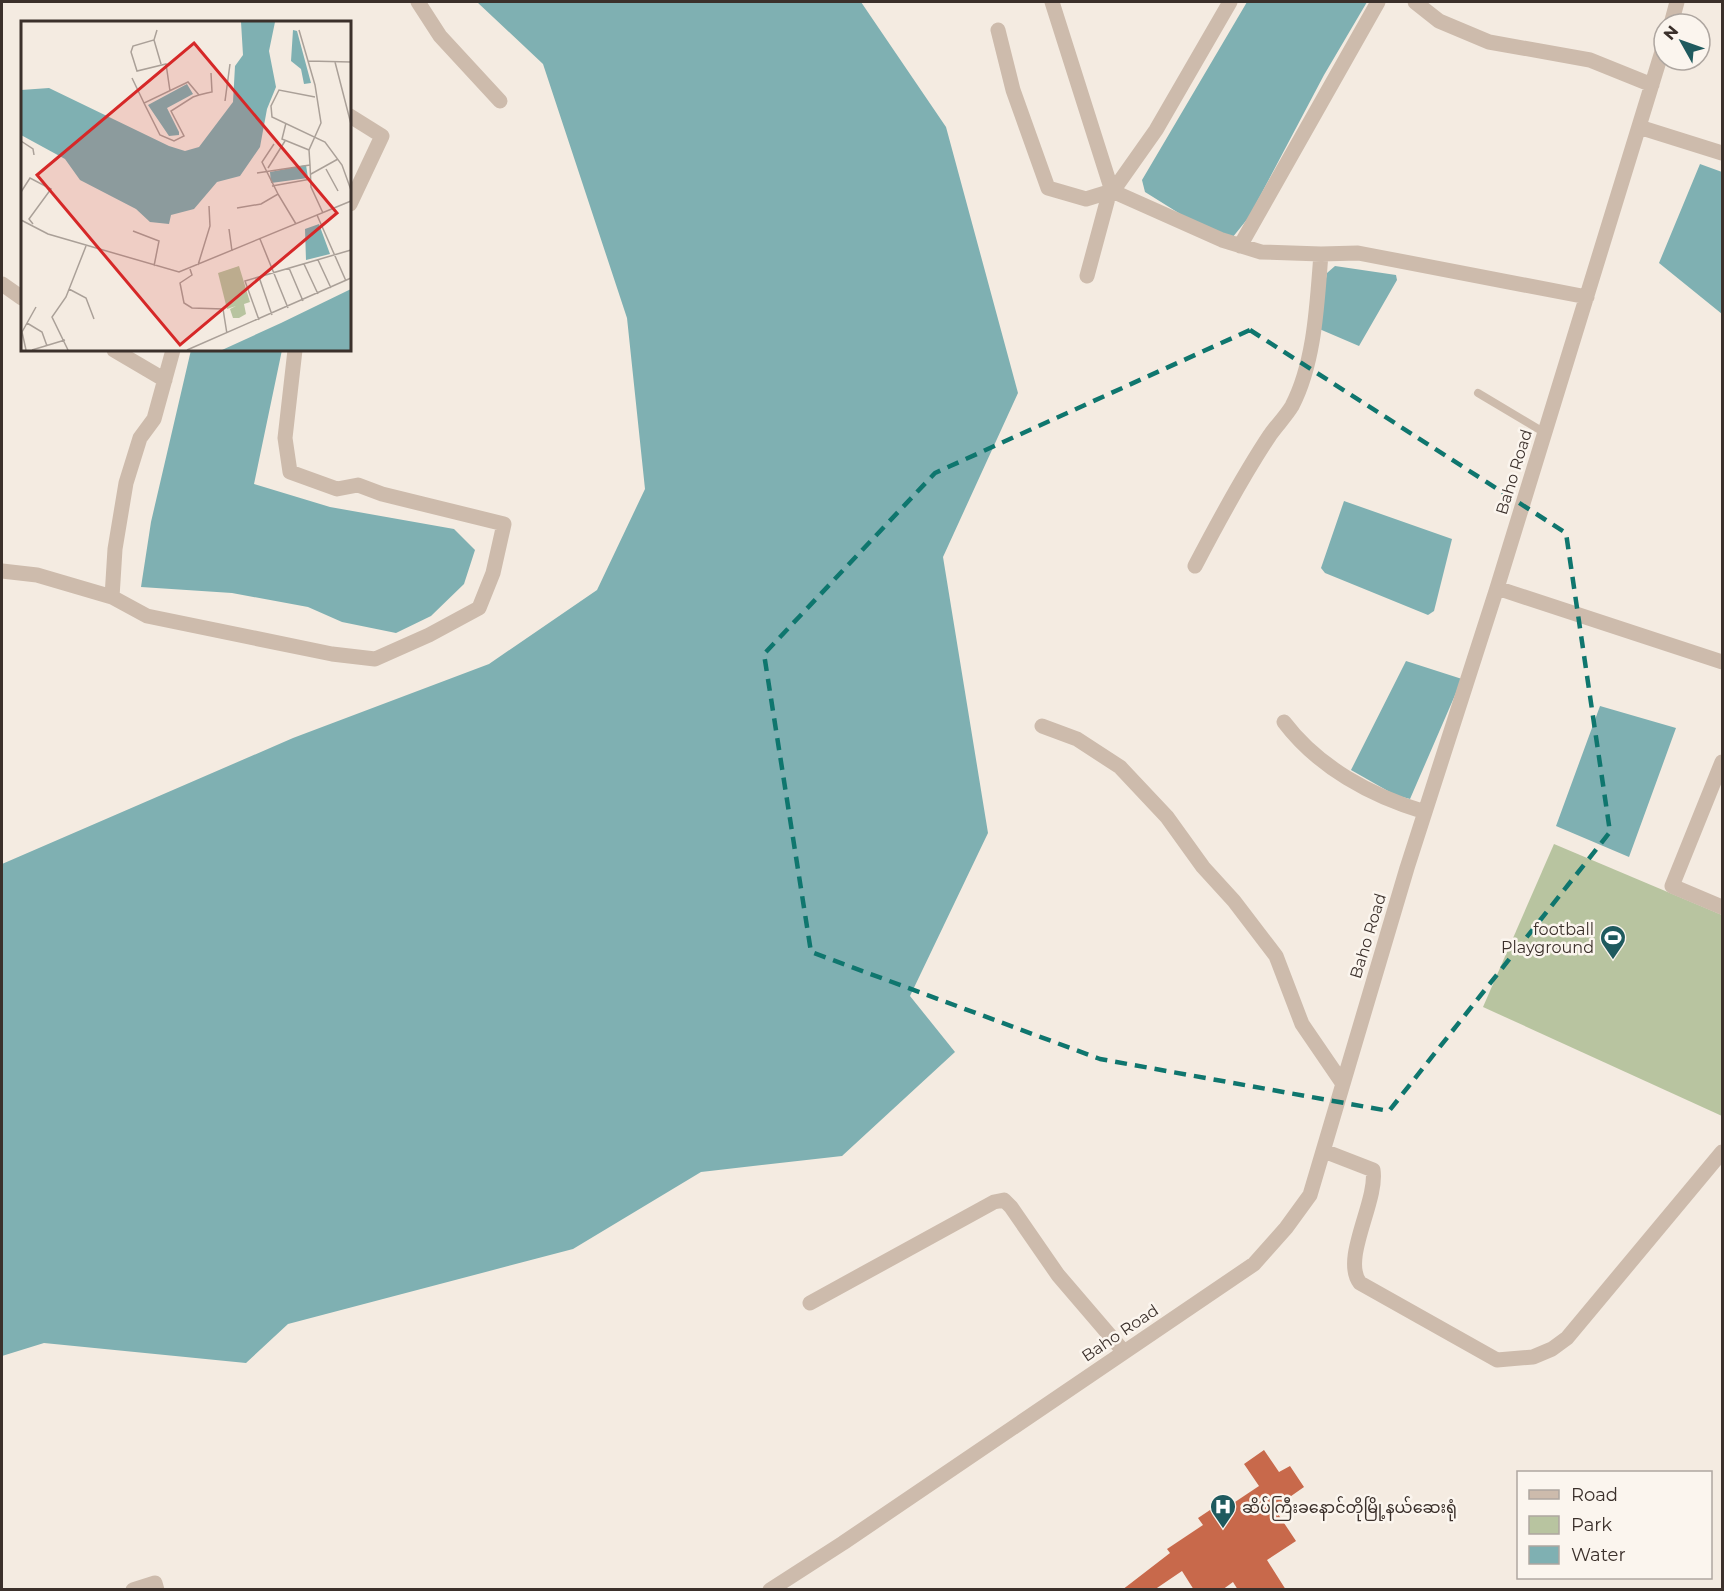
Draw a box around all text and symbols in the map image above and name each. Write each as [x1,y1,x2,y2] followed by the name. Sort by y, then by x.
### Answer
[1652,12,1712,72] north arrow
[21,21,351,351] inset map
[1659,22,1682,44] text: N
[1492,427,1536,517] street label: Baho Road
[1346,891,1390,981] street label: Baho Road
[1501,920,1594,957] place label: football Playground
[1598,923,1628,961] sports icon: football Playground
[1078,1300,1162,1366] street label: Baho Road
[1517,1471,1712,1579] legend
[1571,1484,1618,1506] text: Road
[1208,1492,1238,1530] hospital icon: ဆိပ်ကြီးခနောင်တိုမြို့နယ်ဆေးရုံ
[1242,1496,1457,1522] place label: ဆိပ်ကြီးခနောင်တိုမြို့နယ်ဆေးရုံ
[1571,1514,1612,1536] text: Park
[1571,1544,1626,1566] text: Water

